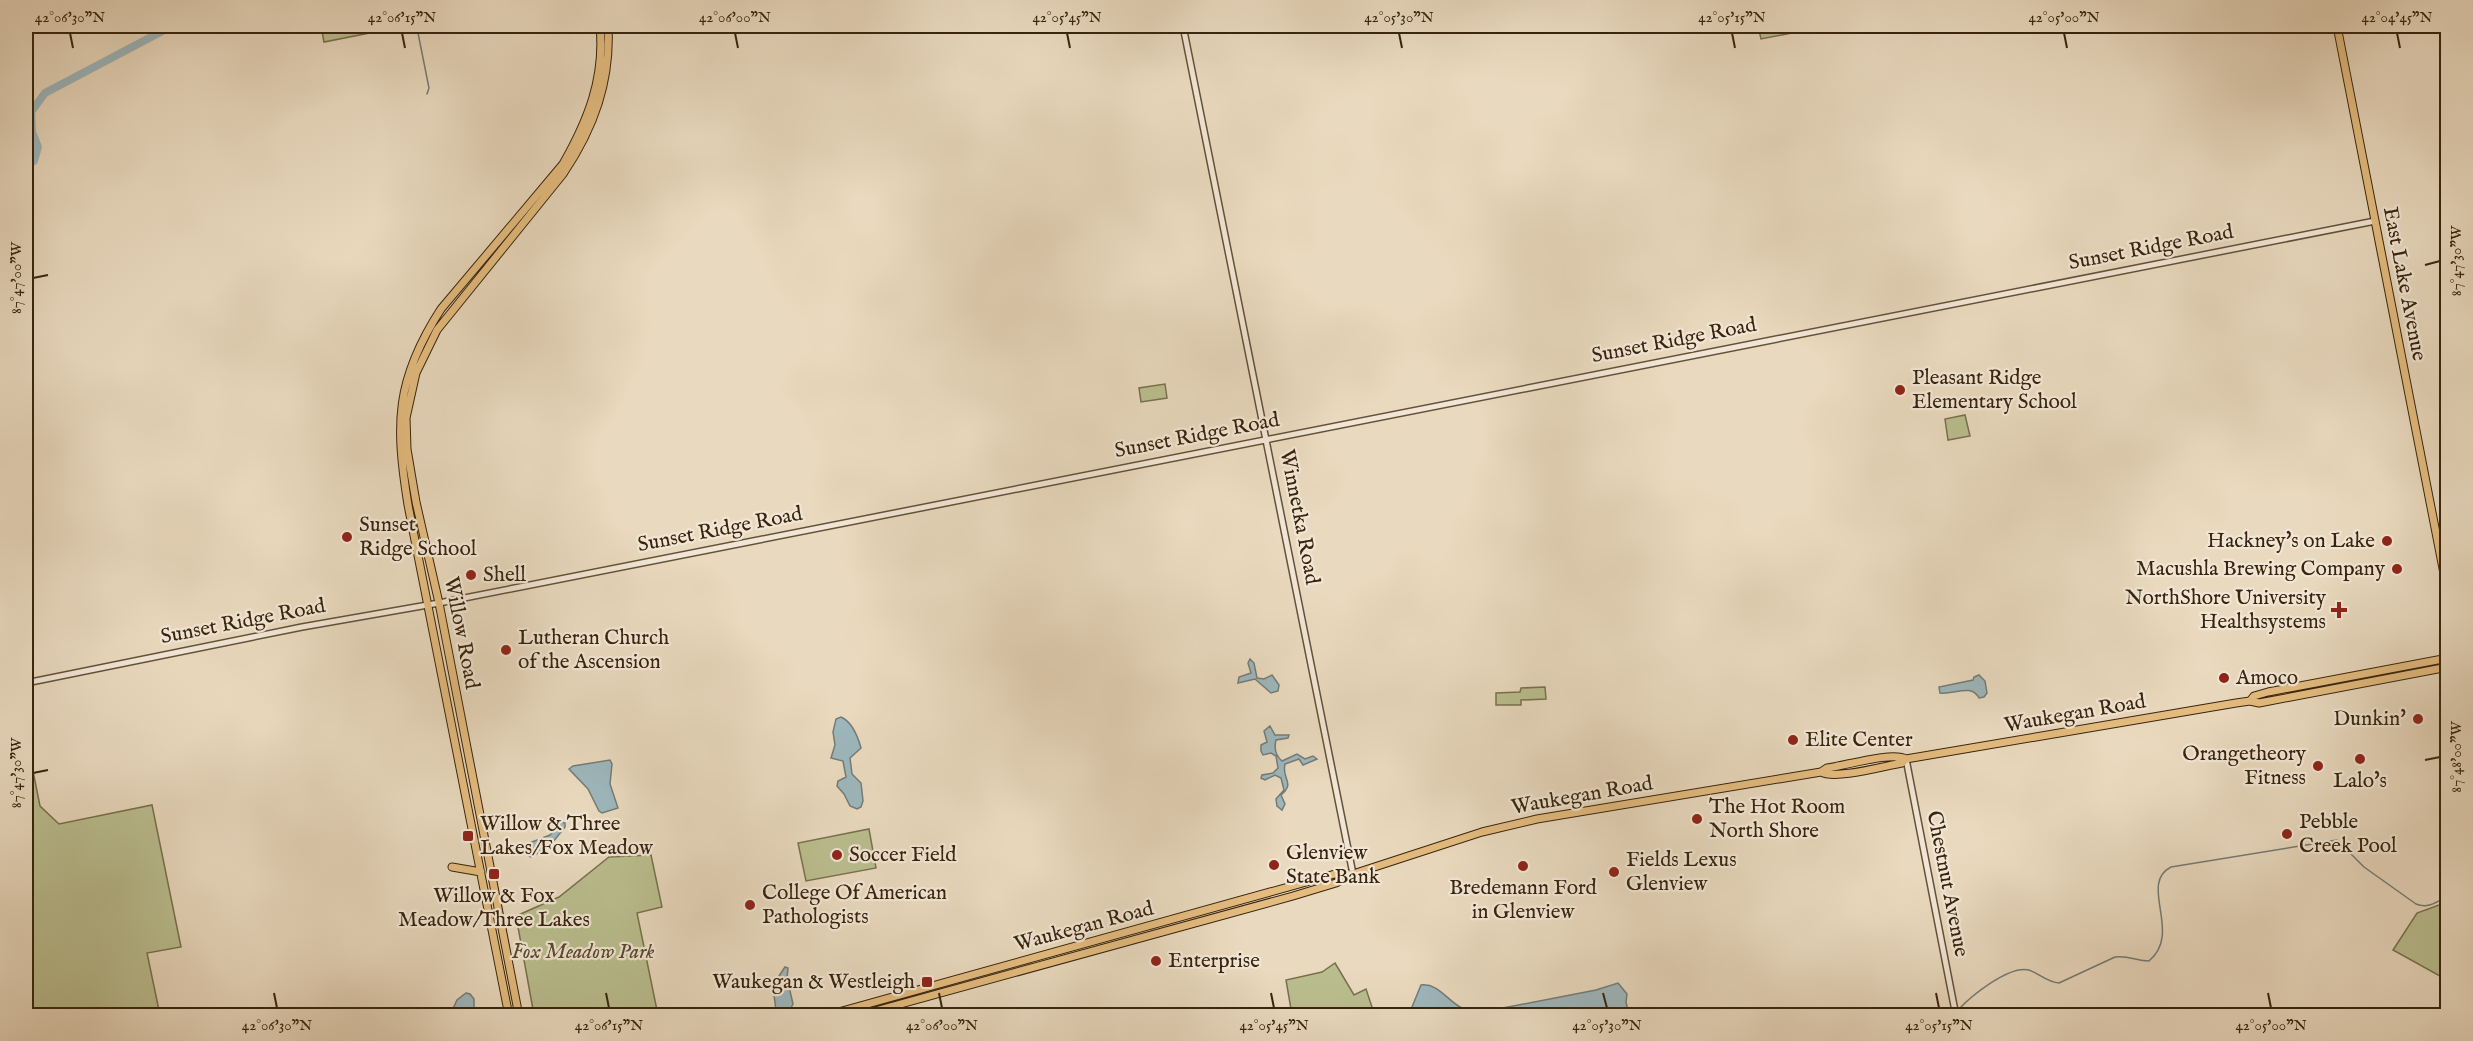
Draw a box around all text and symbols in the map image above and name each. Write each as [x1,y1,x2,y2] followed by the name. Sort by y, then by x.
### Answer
[35,8,105,27] text: 42°06'30"N
[368,8,436,27] text: 42°06'15"N
[699,8,771,27] text: 42°06'00"N
[1032,8,1102,27] text: 42°05'45"N
[1364,8,1434,27] text: 42°05'30"N
[1698,8,1766,27] text: 42°05'15"N
[2028,8,2100,27] text: 42°05'00"N
[2361,8,2433,27] text: 42°04'45"N
[2376,205,2432,364] street label: East Lake Avenue
[2066,219,2236,277] street label: Sunset Ridge Road
[2447,225,2466,296] text: 87°47'30"W
[7,241,26,314] text: 87°47'00"W
[1589,312,1759,370] street label: Sunset Ridge Road
[1912,365,2077,416] place label: Pleasant Ridge Elementary School
[1893,383,1907,397] marker: Pleasant Ridge Elementary School
[1112,407,1282,465] street label: Sunset Ridge Road
[1273,447,1325,588] street label: Winnetka Road
[635,501,805,559] street label: Sunset Ridge Road
[359,512,477,563] place label: Sunset Ridge School
[2207,528,2375,555] place label: Hackney's on Lake
[340,530,354,544] marker: Sunset Ridge School
[2380,534,2394,548] marker: Hackney's on Lake
[2136,556,2386,583] place label: Macushla Brewing Company
[483,562,526,589] place label: Shell
[2390,562,2404,576] marker: Macushla Brewing Company
[464,568,478,582] marker: Shell
[437,574,485,692] street label: Willow Road
[2125,585,2327,636] place label: NorthShore University Healthsystems
[158,593,328,651] street label: Sunset Ridge Road
[2330,601,2348,619] marker: NorthShore University Healthsystems
[518,625,669,676] place label: Lutheran Church of the Ascension
[499,643,513,657] marker: Lutheran Church of the Ascension
[2235,665,2298,692] place label: Amoco
[2217,671,2231,685] marker: Amoco
[2002,688,2149,740] street label: Waukegan Road
[2333,706,2406,733] place label: Dunkin'
[2411,712,2425,726] marker: Dunkin'
[2447,721,2466,793] text: 87°48'00"W
[1805,727,1913,754] place label: Elite Center
[1786,733,1800,747] marker: Elite Center
[7,737,26,808] text: 87°47'30"W
[2182,741,2307,792] place label: Orangetheory Fitness
[2353,752,2367,766] marker: Lalo's
[2311,759,2325,773] marker: Orangetheory Fitness
[2333,768,2387,795] place label: Lalo's
[1509,770,1656,822] street label: Waukegan Road
[1709,794,1845,845] place label: The Hot Room North Shore
[1920,809,1974,960] street label: Chestnut Avenue
[2299,809,2397,860] place label: Pebble Creek Pool
[480,811,654,862] place label: Willow & Three Lakes/Fox Meadow
[1690,812,1704,826] marker: The Hot Room North Shore
[2280,827,2294,841] marker: Pebble Creek Pool
[461,829,475,843] marker: Willow & Three Lakes/Fox Meadow
[1286,840,1381,891] place label: Glenview State Bank
[849,842,957,869] place label: Soccer Field
[1626,847,1737,898] place label: Fields Lexus Glenview
[830,848,844,862] marker: Soccer Field
[1267,858,1281,872] marker: Glenview State Bank
[1516,859,1530,873] marker: Bredemann Ford in Glenview
[1607,865,1621,879] marker: Fields Lexus Glenview
[487,867,501,881] marker: Willow & Fox Meadow/Three Lakes
[1449,875,1598,926] place label: Bredemann Ford in Glenview
[762,880,947,931] place label: College Of American Pathologists
[398,883,590,934] place label: Willow & Fox Meadow/Three Lakes
[1011,895,1157,959] street label: Waukegan Road
[743,898,757,912] marker: College Of American Pathologists
[511,939,655,966] park label: Fox Meadow Park
[1168,948,1260,975] place label: Enterprise
[1149,954,1163,968] marker: Enterprise
[712,969,915,996] place label: Waukegan & Westleigh
[920,975,934,989] marker: Waukegan & Westleigh
[242,1016,312,1035] text: 42°06'30"N
[575,1016,643,1035] text: 42°06'15"N
[906,1016,978,1035] text: 42°06'00"N
[1239,1016,1309,1035] text: 42°05'45"N
[1572,1016,1642,1035] text: 42°05'30"N
[1905,1016,1973,1035] text: 42°05'15"N
[2235,1016,2307,1035] text: 42°05'00"N

